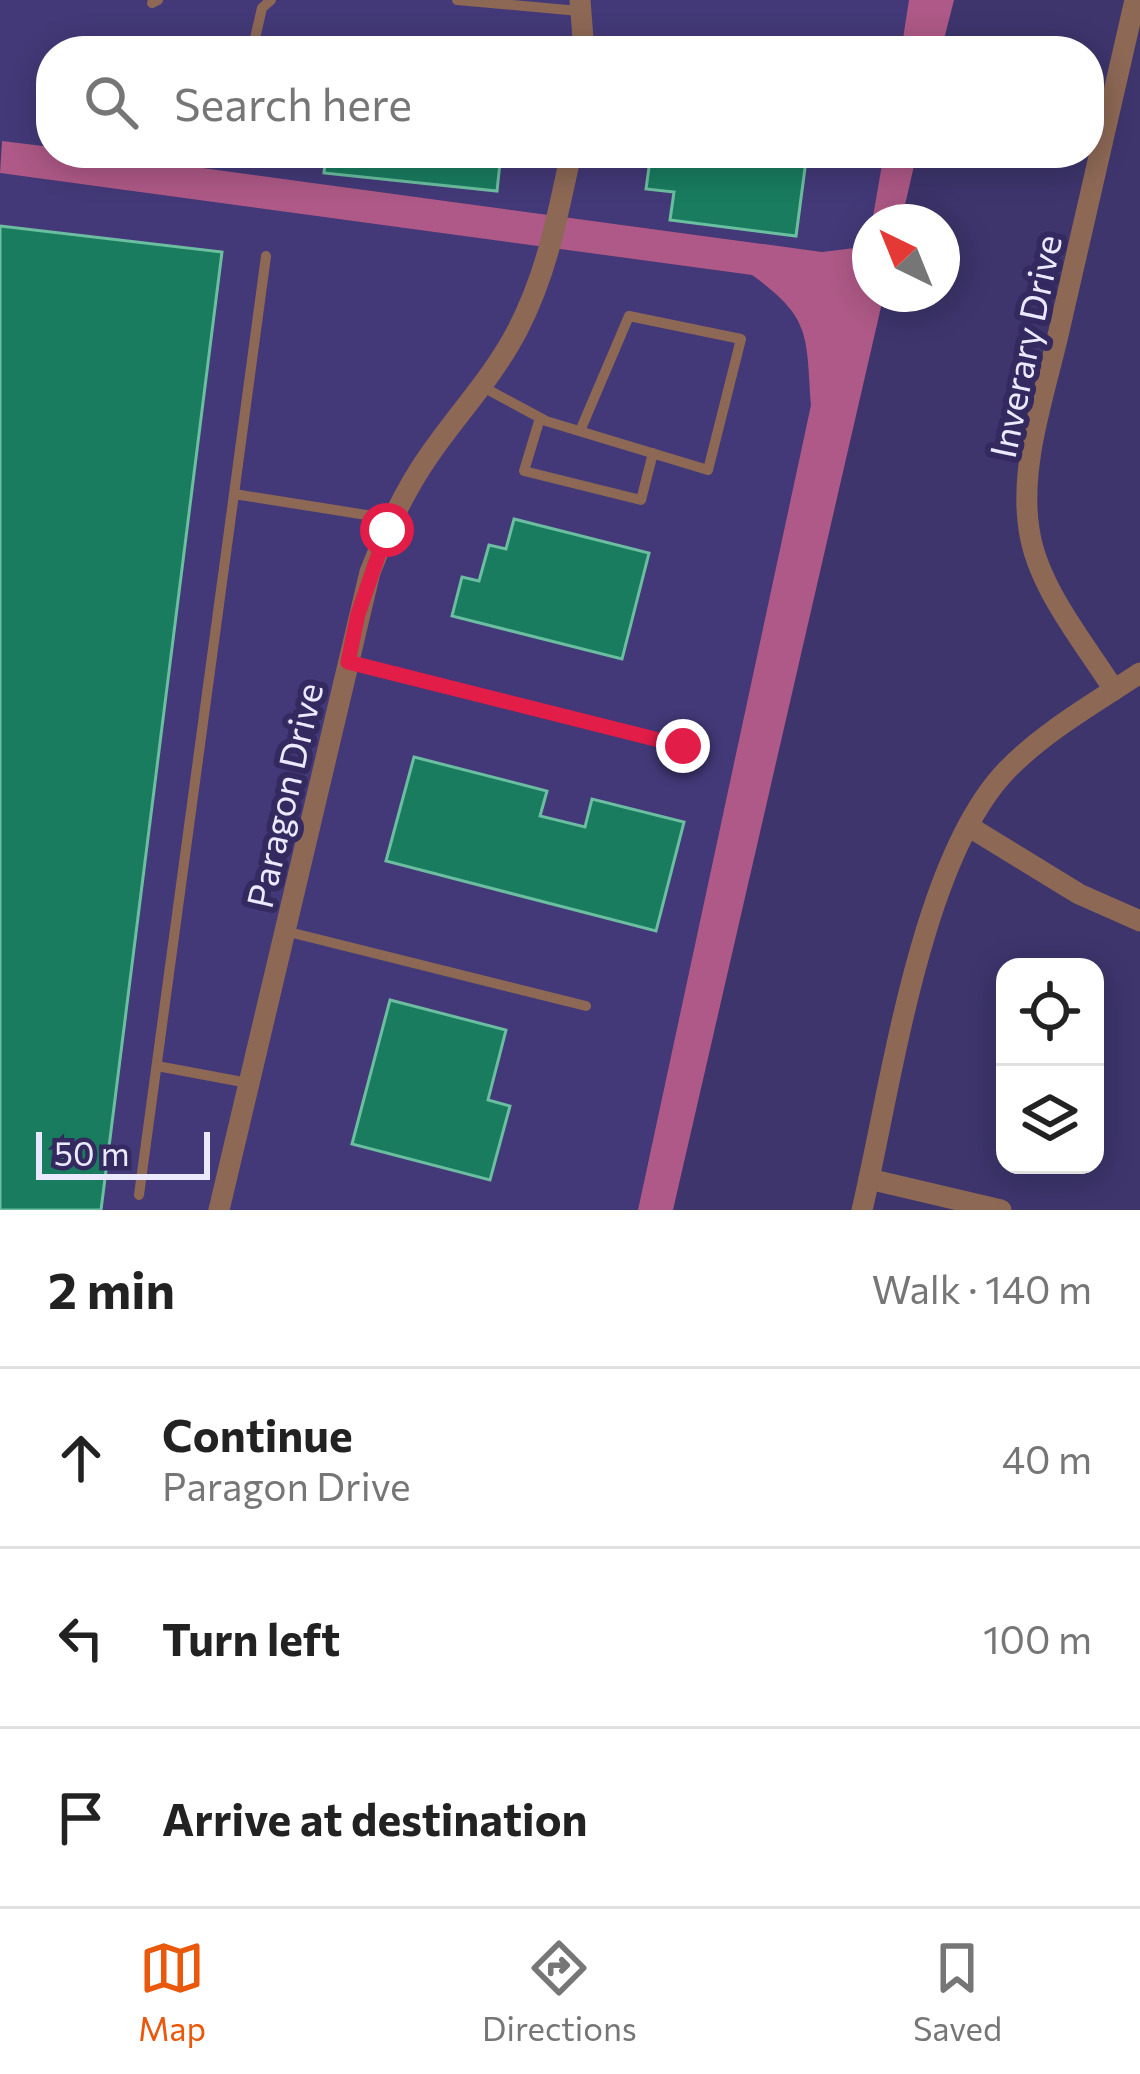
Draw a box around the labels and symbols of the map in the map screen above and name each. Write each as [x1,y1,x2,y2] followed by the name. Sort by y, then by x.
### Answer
[852,204,960,312] north arrow
[979,230,1069,462] street label: Inverary Drive
[360,503,414,557] route start
[236,678,330,912] street label: Paragon Drive
[656,719,710,773] route end
[36,1126,210,1179] scale bar

